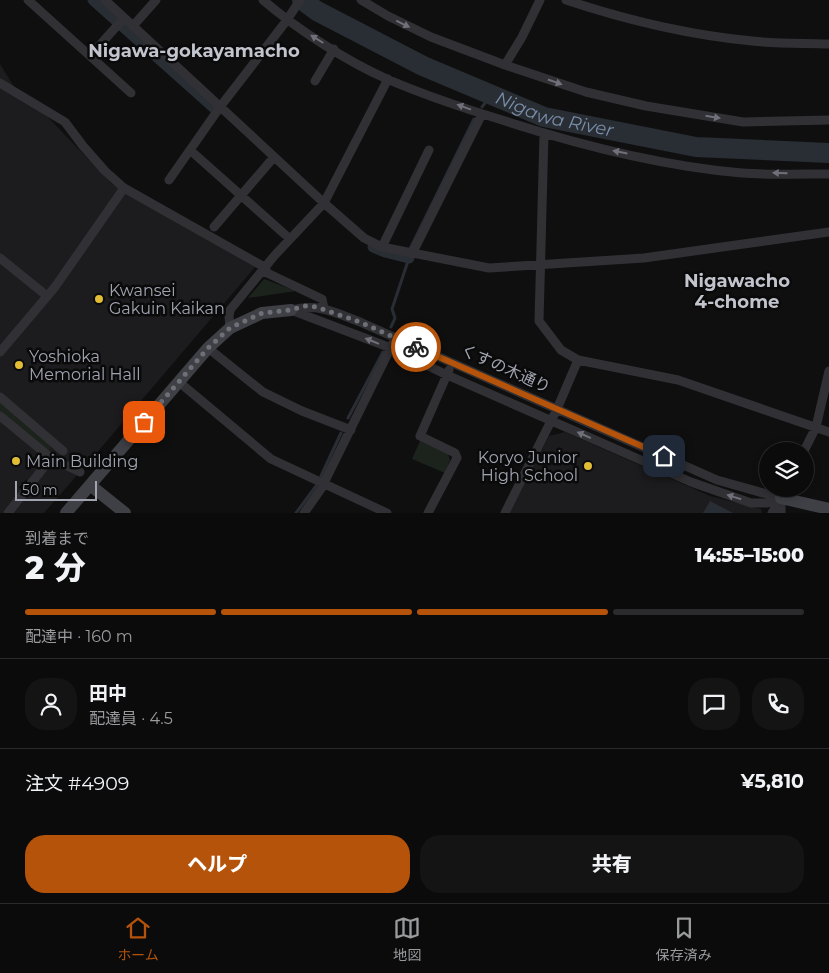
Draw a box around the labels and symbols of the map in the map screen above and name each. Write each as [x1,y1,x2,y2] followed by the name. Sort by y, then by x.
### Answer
[396,20,411,28] one-way arrow
[310,34,323,43] one-way arrow
[88,40,300,62] district label: Nigawa-gokayamacho
[548,78,563,86] one-way arrow
[492,87,616,142] water label: Nigawa River
[456,103,471,110] one-way arrow
[706,113,722,121] one-way arrow
[611,148,627,156] one-way arrow
[772,169,788,177] one-way arrow
[684,270,790,313] district label: Nigawacho 4-chome
[109,281,225,318] place label: Kwansei Gakuin Kaikan
[93,293,105,305] marker: Kwansei Gakuin Kaikan
[391,322,441,372] courier
[364,337,379,344] one-way arrow
[458,340,554,397] street label: くすの木通り
[29,347,141,384] place label: Yoshioka Memorial Hall
[13,359,25,371] marker: Yoshioka Memorial Hall
[123,401,165,443] pin
[577,431,591,439] one-way arrow
[643,435,685,477] pin
[478,448,578,485] place label: Koryo Junior High School
[26,452,138,471] place label: Main Building
[10,455,22,467] marker: Main Building
[582,460,594,472] marker: Koryo Junior High School
[15,478,98,501] scale bar
[726,493,741,501] one-way arrow

